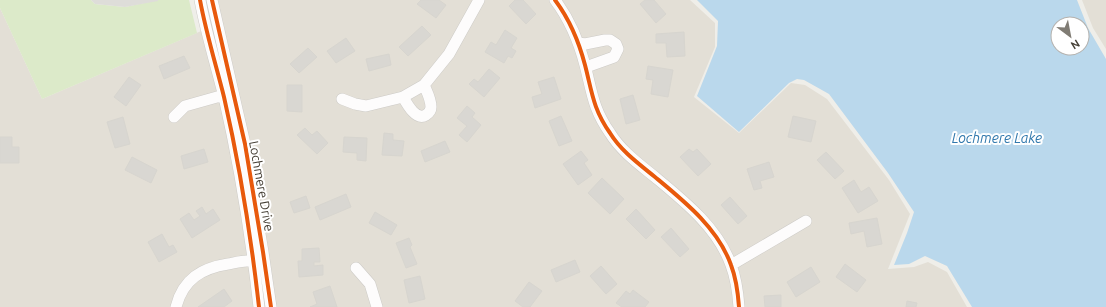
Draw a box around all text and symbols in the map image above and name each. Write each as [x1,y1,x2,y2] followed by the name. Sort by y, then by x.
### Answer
[1050,16,1090,56] north arrow
[1069,37,1082,52] text: N
[952,130,1042,146] water label: Lochmere Lake
[247,140,277,232] street label: Lochmere Drive

